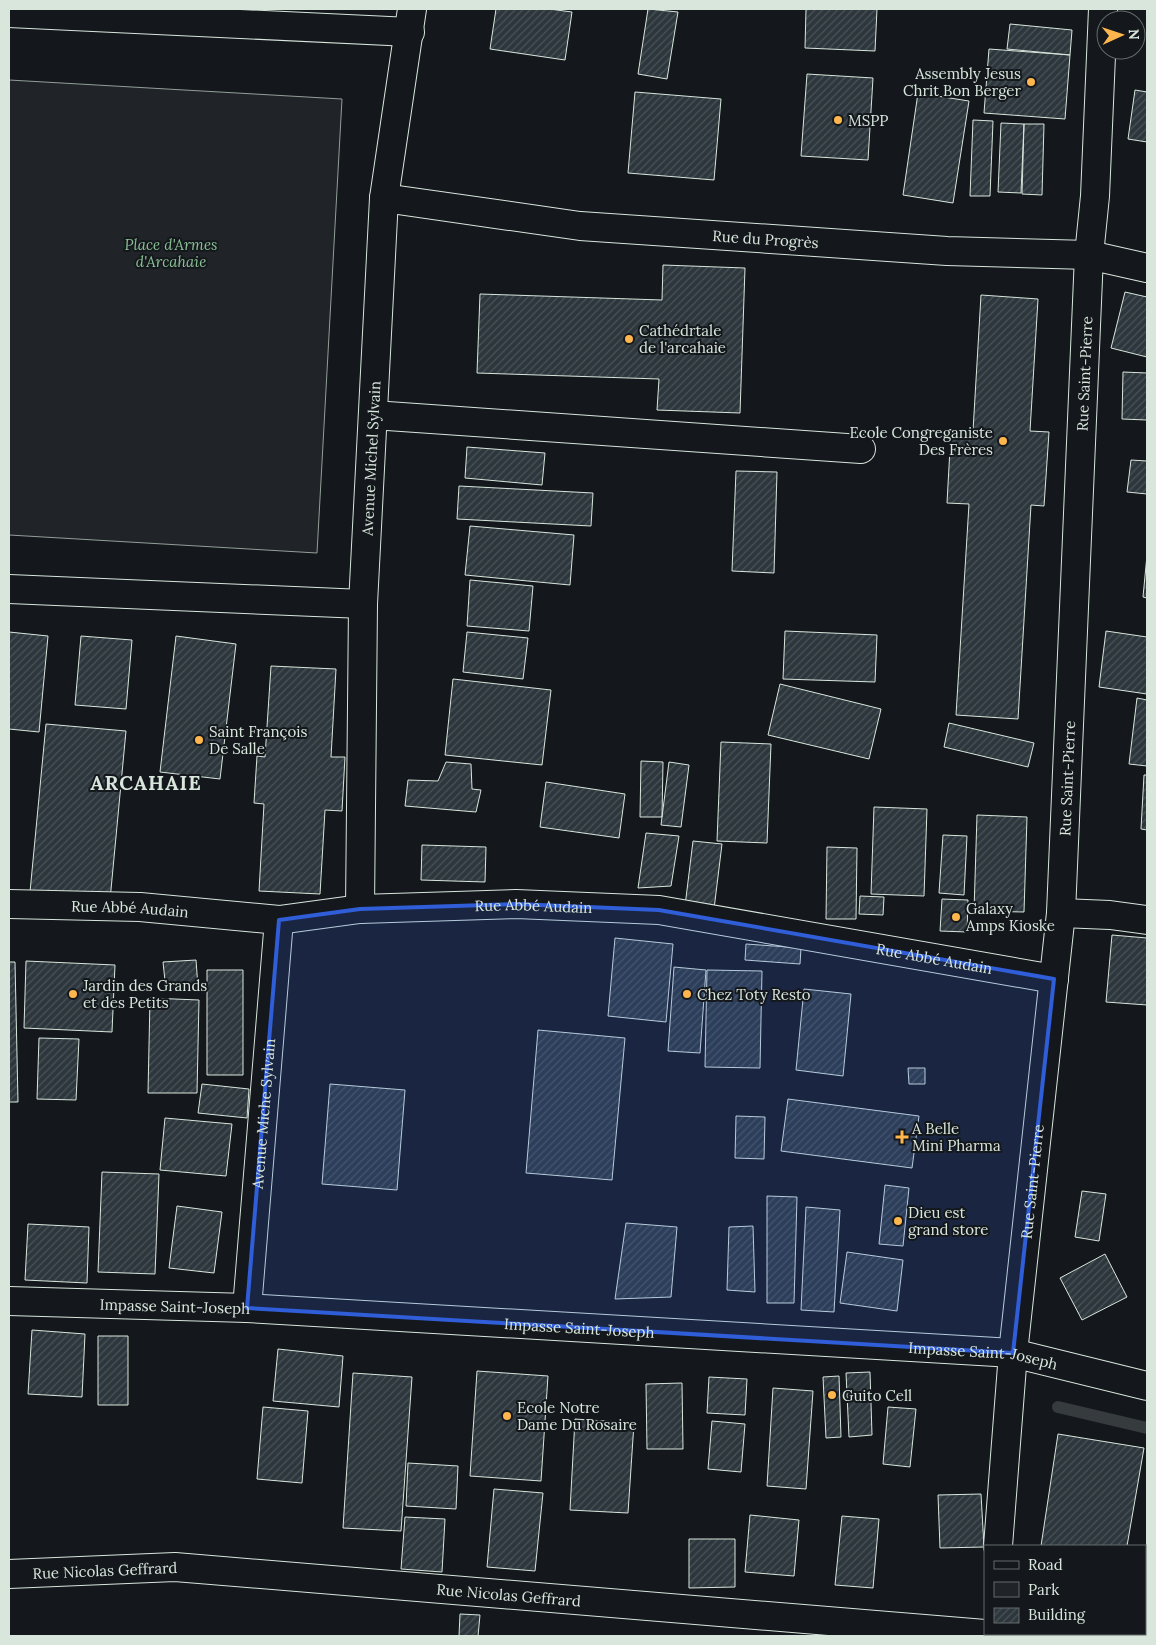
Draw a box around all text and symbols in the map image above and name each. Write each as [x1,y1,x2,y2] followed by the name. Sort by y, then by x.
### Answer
[1096,10,1146,60] north arrow
[1125,28,1143,40] text: N
[903,64,1021,100] place label: Assembly Jesus Chrit Bon Berger
[1025,76,1037,88] marker: Assembly Jesus Chrit Bon Berger
[848,111,888,130] place label: MSPP
[832,114,844,126] marker: MSPP
[712,226,819,252] street label: Rue du Progrès
[125,235,217,271] park label: Place d'Armes d'Arcahaie
[1072,316,1096,432] street label: Rue Saint-Pierre
[639,321,726,357] place label: Cathédrtale de l'arcahaie
[623,333,635,345] marker: Cathédrtale de l'arcahaie
[357,380,384,537] street label: Avenue Michel Sylvain
[849,423,993,459] place label: Ecole Congreganiste Des Frères
[997,435,1009,447] marker: Ecole Congreganiste Des Frères
[1055,720,1079,836] street label: Rue Saint-Pierre
[209,722,307,758] place label: Saint François De Salle
[193,734,205,746] marker: Saint François De Salle
[90,770,202,795] district label: ARCAHAIE
[474,894,593,917] street label: Rue Abbé Audain
[71,896,190,921] street label: Rue Abbé Audain
[965,899,1055,935] place label: Galaxy Amps Kioske
[950,911,962,923] marker: Galaxy Amps Kioske
[875,939,994,978] street label: Rue Abbé Audain
[82,976,207,1012] place label: Jardin des Grands et des Petits
[697,985,811,1004] place label: Chez Toty Resto
[67,988,79,1000] marker: Jardin des Grands et des Petits
[681,988,693,1000] marker: Chez Toty Resto
[247,1038,279,1191] street label: Avenue Miche Sylvain
[911,1119,1001,1155] place label: A Belle Mini Pharma
[1016,1123,1047,1240] street label: Rue Saint-Pierre
[896,1131,908,1143] marker: A Belle Mini Pharma
[908,1203,989,1239] place label: Dieu est grand store
[892,1215,904,1227] marker: Dieu est grand store
[99,1294,250,1318] street label: Impasse Saint-Joseph
[504,1314,655,1341] street label: Impasse Saint-Joseph
[908,1337,1060,1373] street label: Impasse Saint-Joseph
[842,1386,912,1405] place label: Guito Cell
[826,1389,838,1401] marker: Guito Cell
[517,1398,637,1434] place label: Ecole Notre Dame Du Rosaire
[501,1410,513,1422] marker: Ecole Notre Dame Du Rosaire
[984,1545,1146,1635] legend
[1028,1555,1063,1574] text: Road
[32,1557,178,1583] street label: Rue Nicolas Geffrard
[436,1579,582,1610] street label: Rue Nicolas Geffrard
[1028,1580,1059,1599] text: Park
[1028,1605,1086,1624] text: Building

